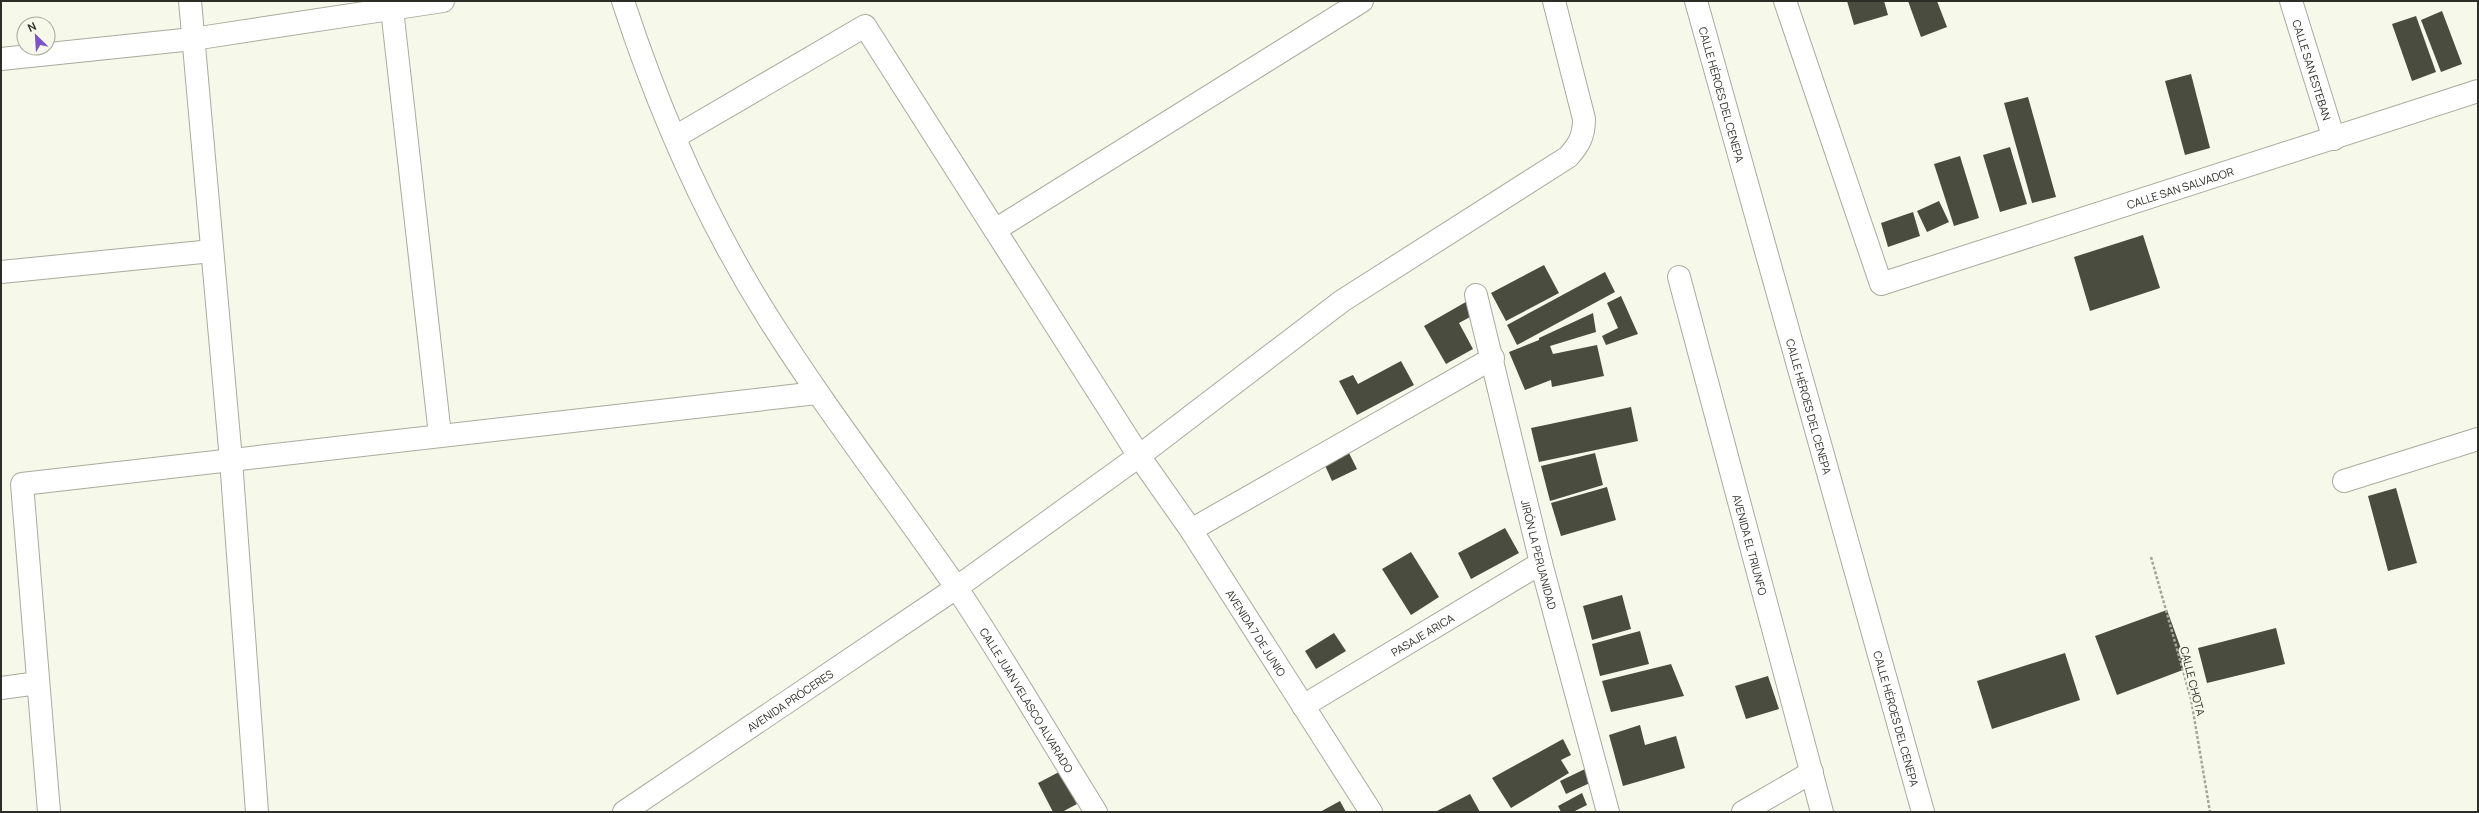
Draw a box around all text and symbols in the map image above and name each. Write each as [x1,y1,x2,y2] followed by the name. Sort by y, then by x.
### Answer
[16,16,56,56] north arrow
[25,18,38,35] text: N
[2290,18,2335,122] street label: CALLE SAN ESTEBAN
[1696,25,1748,164] street label: CALLE HÉROES DEL CENEPA
[2125,163,2235,212] street label: CALLE SAN SALVADOR
[1783,337,1836,476] street label: CALLE HÉROES DEL CENEPA
[1730,492,1771,597] street label: AVENIDA EL TRIUNFO
[1518,498,1561,611] street label: JIRÓN LA PERUANIDAD
[1223,586,1290,679] street label: AVENIDA 7 DE JUNIO
[1388,610,1457,659] street label: PASAJE ARICA
[977,624,1077,775] street label: CALLE JUAN VELASCO ALVARADO
[2177,645,2209,717] street label: CALLE CHOTA
[1871,649,1923,788] street label: CALLE HÉROES DEL CENEPA
[744,666,836,735] street label: AVENIDA PRÓCERES

